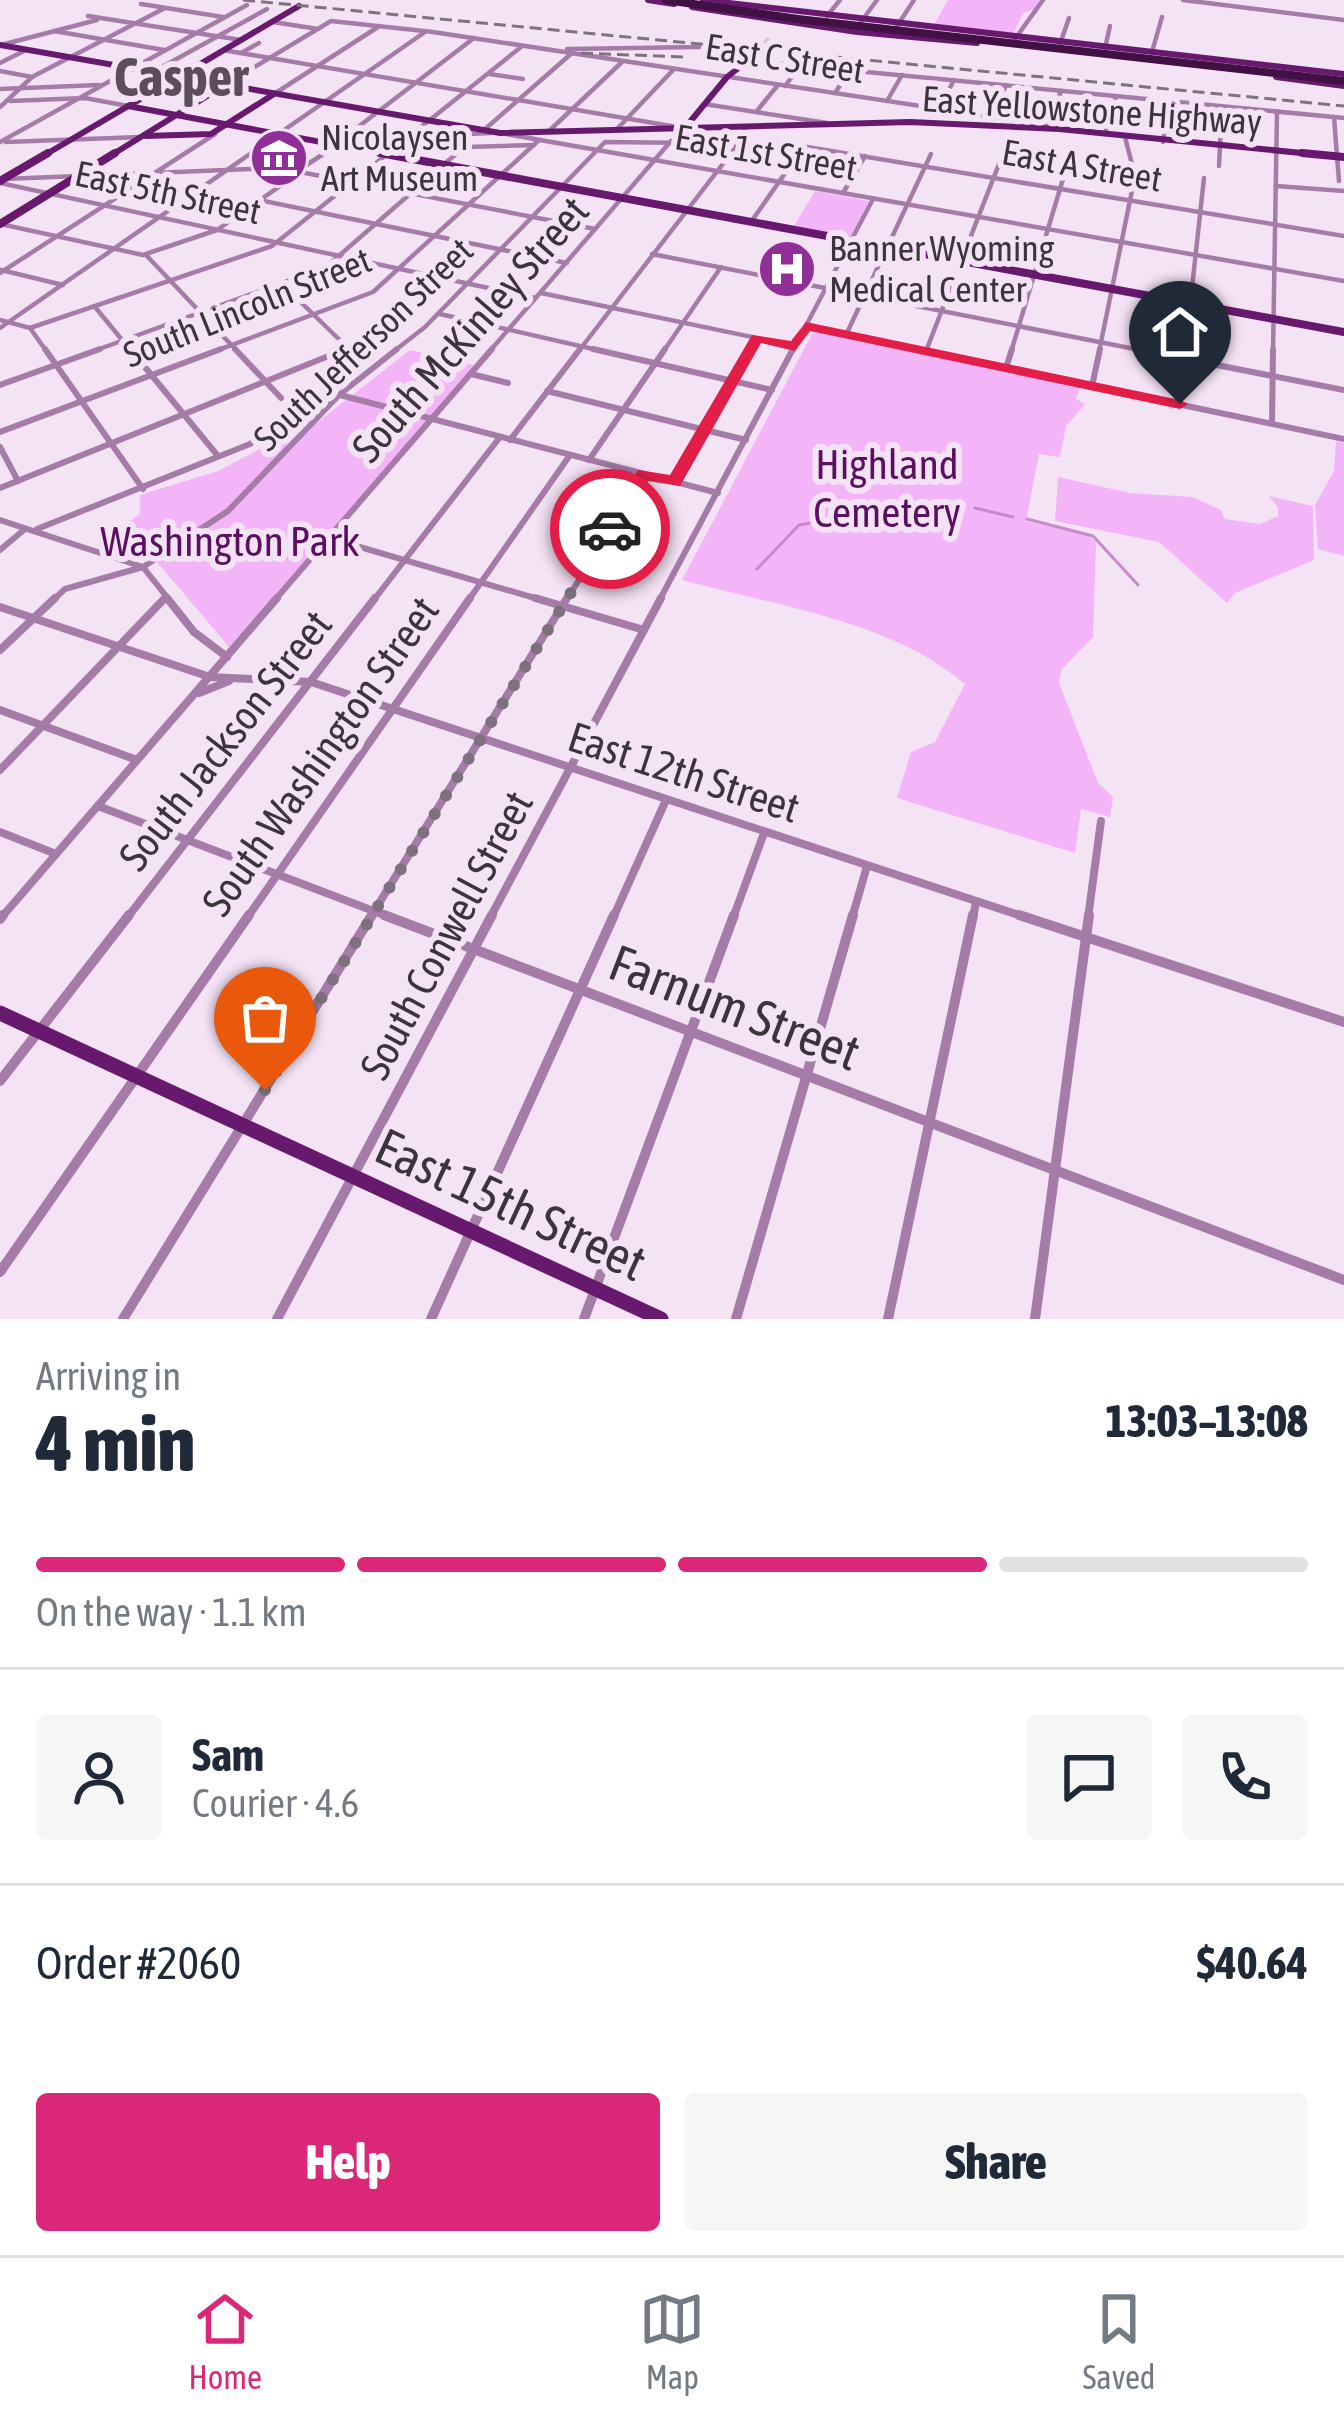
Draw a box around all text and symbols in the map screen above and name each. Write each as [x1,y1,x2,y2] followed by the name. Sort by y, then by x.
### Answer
[703,25,867,91] street label: East C Street
[114,46,249,107] district label: Casper
[921,77,1263,143] street label: East Yellowstone Highway
[672,115,860,189] street label: East 1st Street
[321,116,478,199] place label: Nicolaysen Art Museum
[248,127,310,189] museum icon: Nicolaysen Art Museum
[999,130,1165,200] street label: East A Street
[71,152,265,232] street label: East 5th Street
[342,187,598,471] street label: South McKinley Street
[829,227,1055,310] place label: Banner Wyoming Medical Center
[245,229,481,459] street label: South Jefferson Street
[117,238,377,376] street label: South Lincoln Street
[756,238,818,300] hospital icon: Banner Wyoming Medical Center
[1129,281,1231,404] pin
[1147,299,1213,365] icon: home
[813,440,961,536] park label: Highland Cemetery
[550,469,670,589] courier
[577,496,643,562] icon: car
[100,517,360,565] park label: Washington Park
[192,588,448,924] street label: South Washington Street
[109,601,341,879] street label: South Jackson Street
[562,712,806,832] street label: East 12th Street
[350,783,542,1087] street label: South Conwell Street
[602,932,868,1082] street label: Farnum Street
[214,967,316,1090] pin
[232,985,298,1051] icon: bag
[366,1116,656,1292] street label: East 15th Street
[36,1354,181,1398] text: Arriving in
[1105,1395,1308,1447] text: 13:03–13:08
[36,1398,195,1488] text: 4 min
[36,1590,307,1634] text: On the way · 1.1 km
[36,1714,162,1840] button: person
[1026,1714,1152,1840] button: chat
[1182,1714,1308,1840] button: phone
[192,1729,264,1781] text: Sam
[192,1781,359,1825] text: Courier · 4.6
[36,1937,241,1989] text: Order #2060
[1196,1937,1308,1989] text: $40.64
[36,2093,660,2231] button: Help
[684,2093,1308,2231] button: Share
[189,2286,262,2396] tab: Home
[639,2286,705,2396] tab: Map
[1082,2286,1155,2396] tab: Saved

